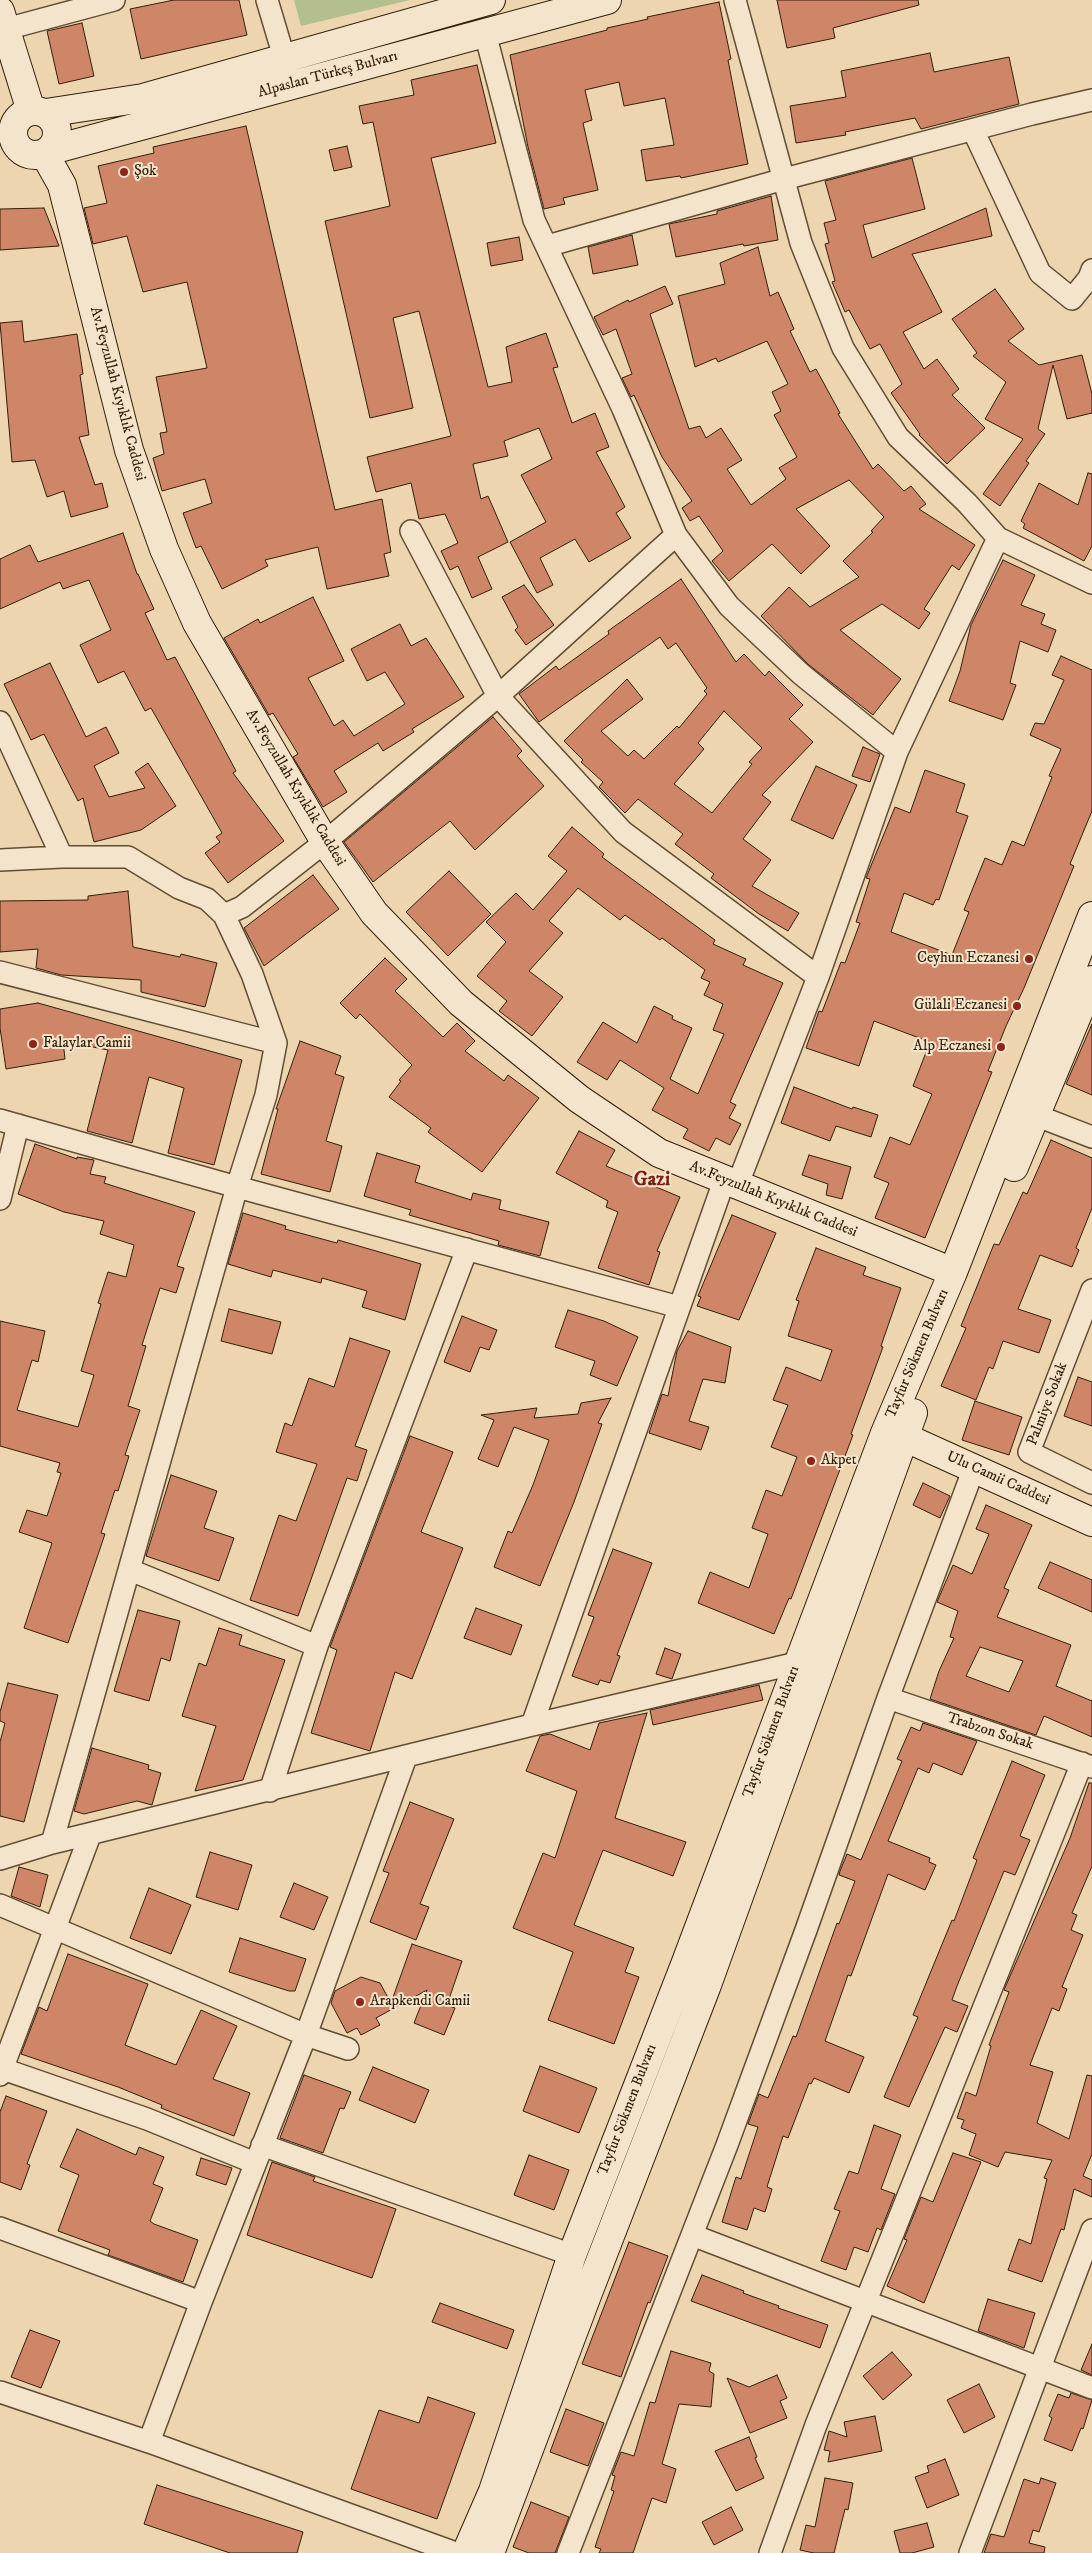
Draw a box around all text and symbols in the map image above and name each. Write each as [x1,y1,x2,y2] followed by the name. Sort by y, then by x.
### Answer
[256,48,400,102] street label: Alpaslan Türkeş Bulvarı
[134,163,157,181] place label: Şok
[118,166,130,178] marker: Şok
[85,305,149,483] street label: Av.Feyzullah Kıyıklık Caddesi
[241,706,349,870] street label: Av.Feyzullah Kıyıklık Caddesi
[917,950,1019,968] place label: Ceyhun Eczanesi
[1023,953,1035,965] marker: Ceyhun Eczanesi
[914,997,1007,1015] place label: Gülali Eczanesi
[1011,1000,1023,1012] marker: Gülali Eczanesi
[43,1035,131,1053] place label: Falaylar Camii
[27,1038,39,1050] marker: Falaylar Camii
[913,1038,991,1056] place label: Alp Eczanesi
[995,1041,1007,1053] marker: Alp Eczanesi
[686,1158,860,1242] street label: Av.Feyzullah Kıyıklık Caddesi
[634,1169,670,1193] district label: Gazi
[883,1287,953,1421] street label: Tayfur Sökmen Bulvarı
[1024,1360,1072,1448] street label: Palmiye Sokak
[943,1448,1053,1510] street label: Ulu Camii Caddesi
[821,1452,856,1470] place label: Akpet
[805,1455,817,1467] marker: Akpet
[740,1664,804,1800] street label: Tayfur Sökmen Bulvarı
[944,1710,1036,1754] street label: Trabzon Sokak
[370,1993,470,2011] place label: Arapkendi Camii
[354,1996,366,2008] marker: Arapkendi Camii
[595,2042,661,2178] street label: Tayfur Sökmen Bulvarı

